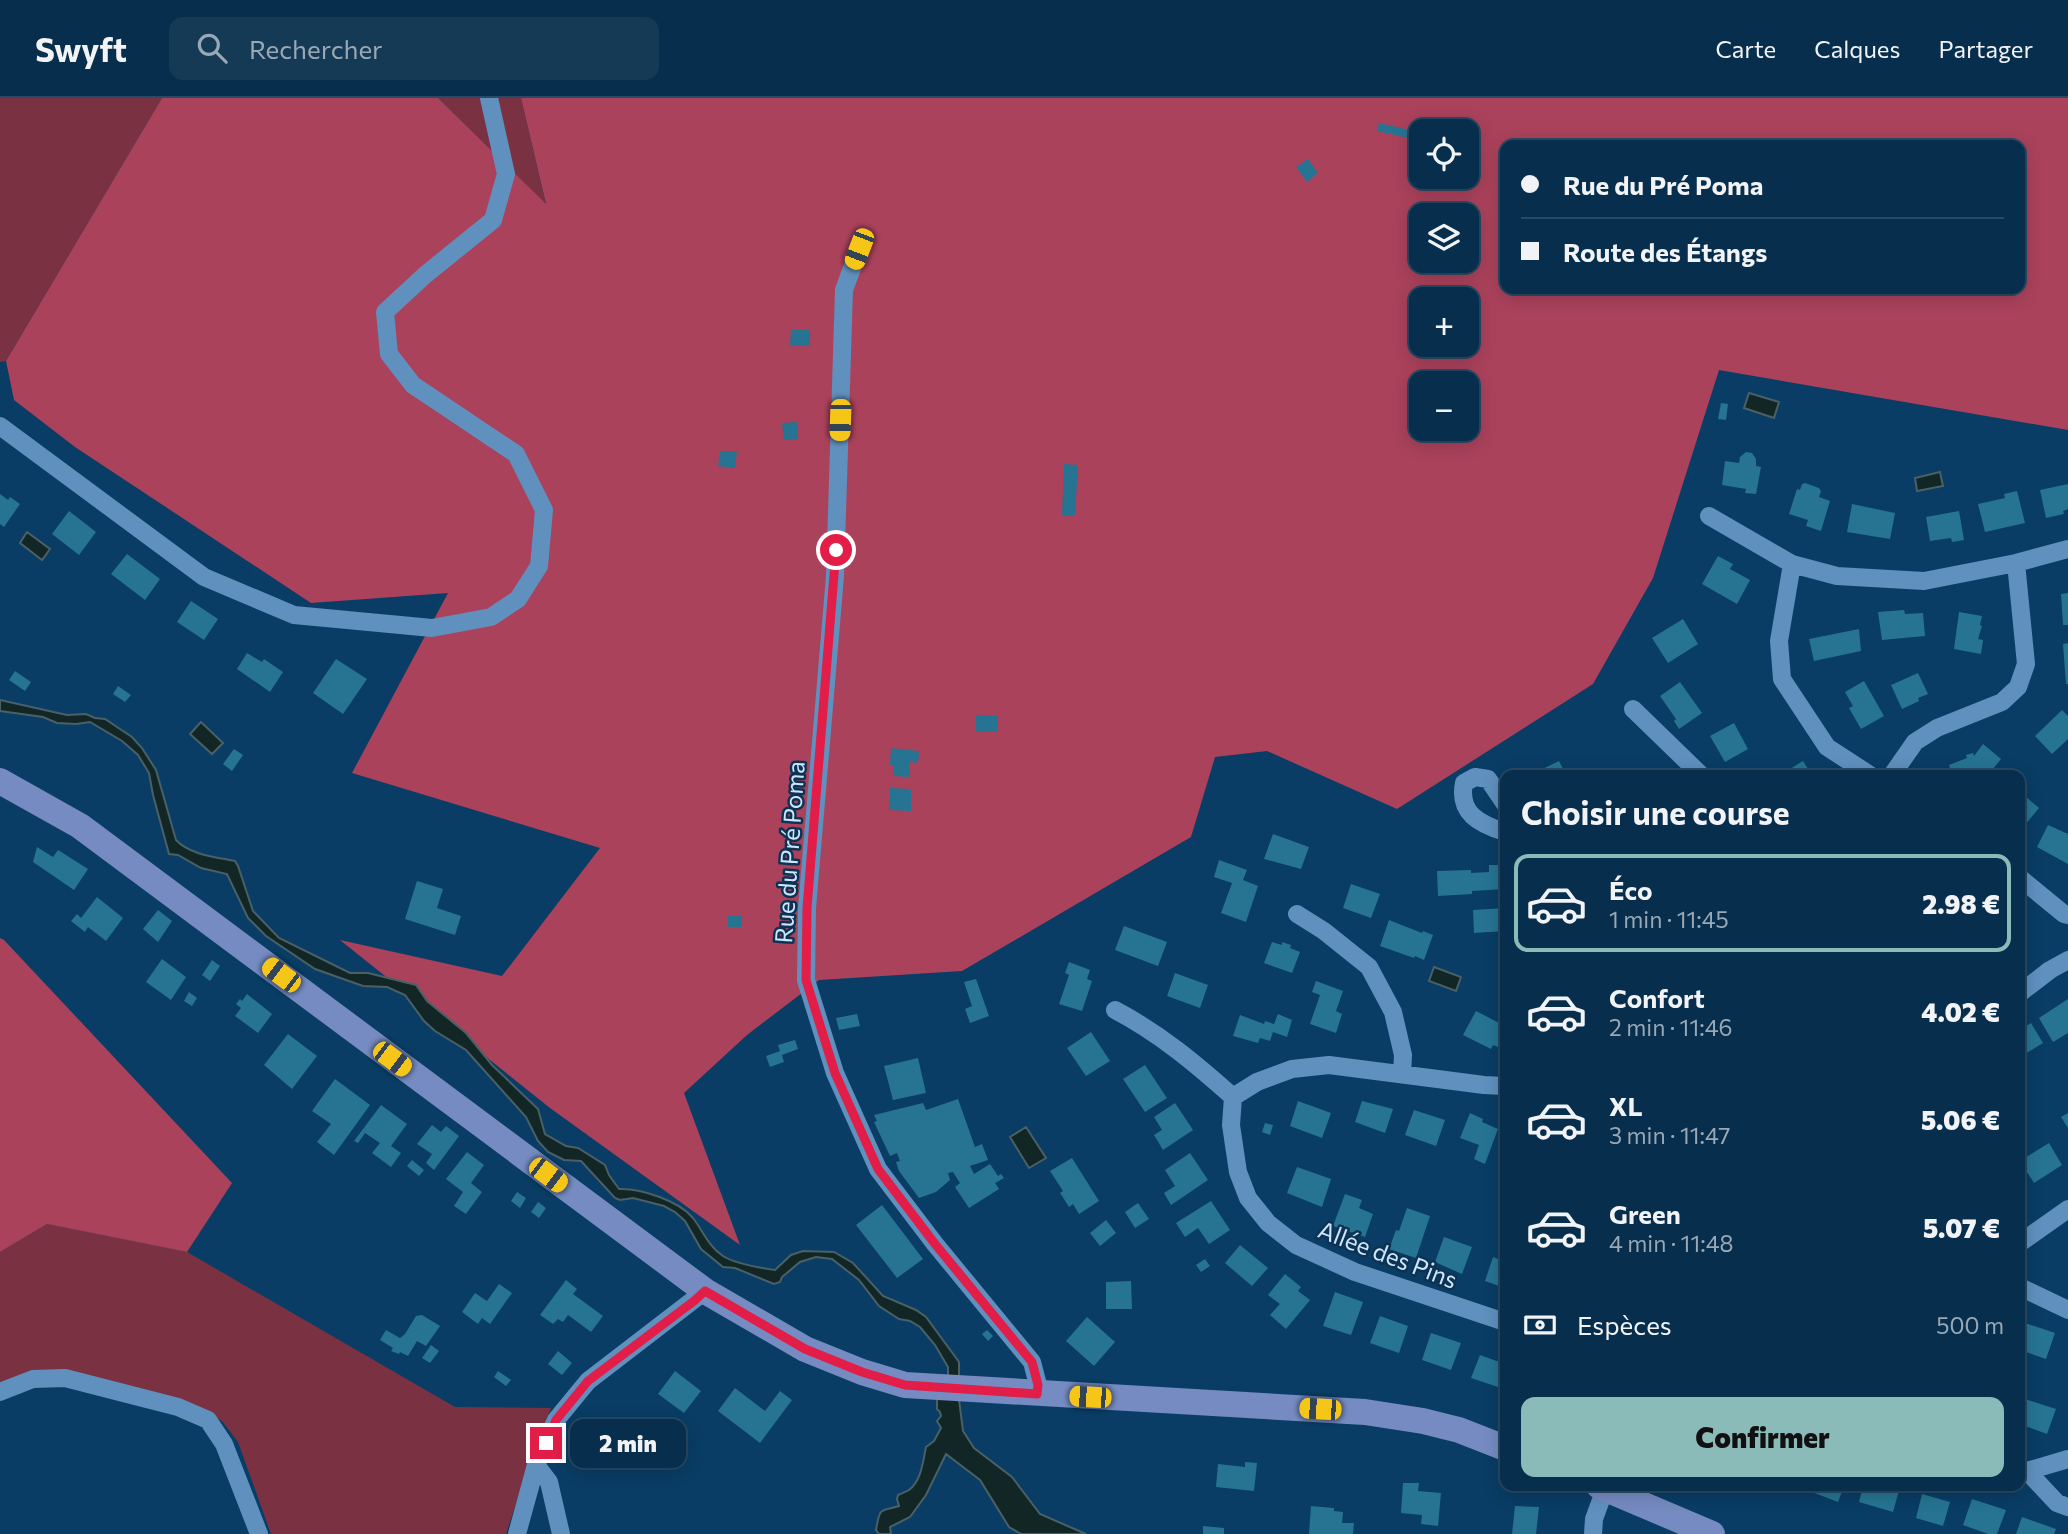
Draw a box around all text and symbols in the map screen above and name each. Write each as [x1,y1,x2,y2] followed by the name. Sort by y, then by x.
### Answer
[169,17,659,80] search box
[35,28,127,69] text: Swyft
[193,29,231,67] icon: search
[249,33,383,64] text: Rechercher
[1715,34,1776,63] text: Carte
[1814,34,1900,63] text: Calques
[1938,34,2033,63] text: Partager
[1409,119,1479,441] map controls
[1409,119,1479,189] button: locate
[1563,169,1764,200] text: Rue du Pré Poma
[1409,203,1479,273] button: layers
[842,226,877,272] car
[1563,236,1767,267] text: Route des Étangs
[1409,287,1479,357] button: +
[1409,371,1479,441] button: −
[829,399,852,441] car
[820,534,852,566] route start
[768,760,810,944] street label: Rue du Pré Poma
[1521,792,1790,832] text: Choisir une course
[1525,872,1588,935] icon: car
[1609,874,1653,905] text: Éco
[1922,888,2000,919] text: 2.98 €
[1609,905,1729,933] text: 1 min · 11:45
[258,954,305,996] car
[1525,980,1588,1043] icon: car
[1609,982,1705,1013] text: Confort
[1921,996,2000,1027] text: 4.02 €
[1609,1013,1732,1041] text: 2 min · 11:46
[369,1038,416,1080] car
[1525,1088,1588,1151] icon: car
[1609,1090,1643,1121] text: XL
[1921,1104,2000,1135] text: 5.06 €
[1609,1121,1731,1149] text: 3 min · 11:47
[525,1154,572,1196] car
[1525,1196,1588,1259] icon: car
[1609,1198,1681,1229] text: Green
[1923,1212,2000,1243] text: 5.07 €
[1314,1214,1462,1294] street label: Allée des Pins
[1609,1229,1733,1257] text: 4 min · 11:48
[1521,1306,1559,1344] icon: cash
[1577,1309,1672,1340] text: Espèces
[1936,1311,2004,1339] text: 500 m
[1069,1385,1112,1409] car
[1299,1397,1342,1421] car
[1521,1397,2004,1477] button: Confirmer
[570,1418,686,1468] callout: 2 min
[530,1427,562,1459] route end
[599,1429,657,1457] text: 2 min

